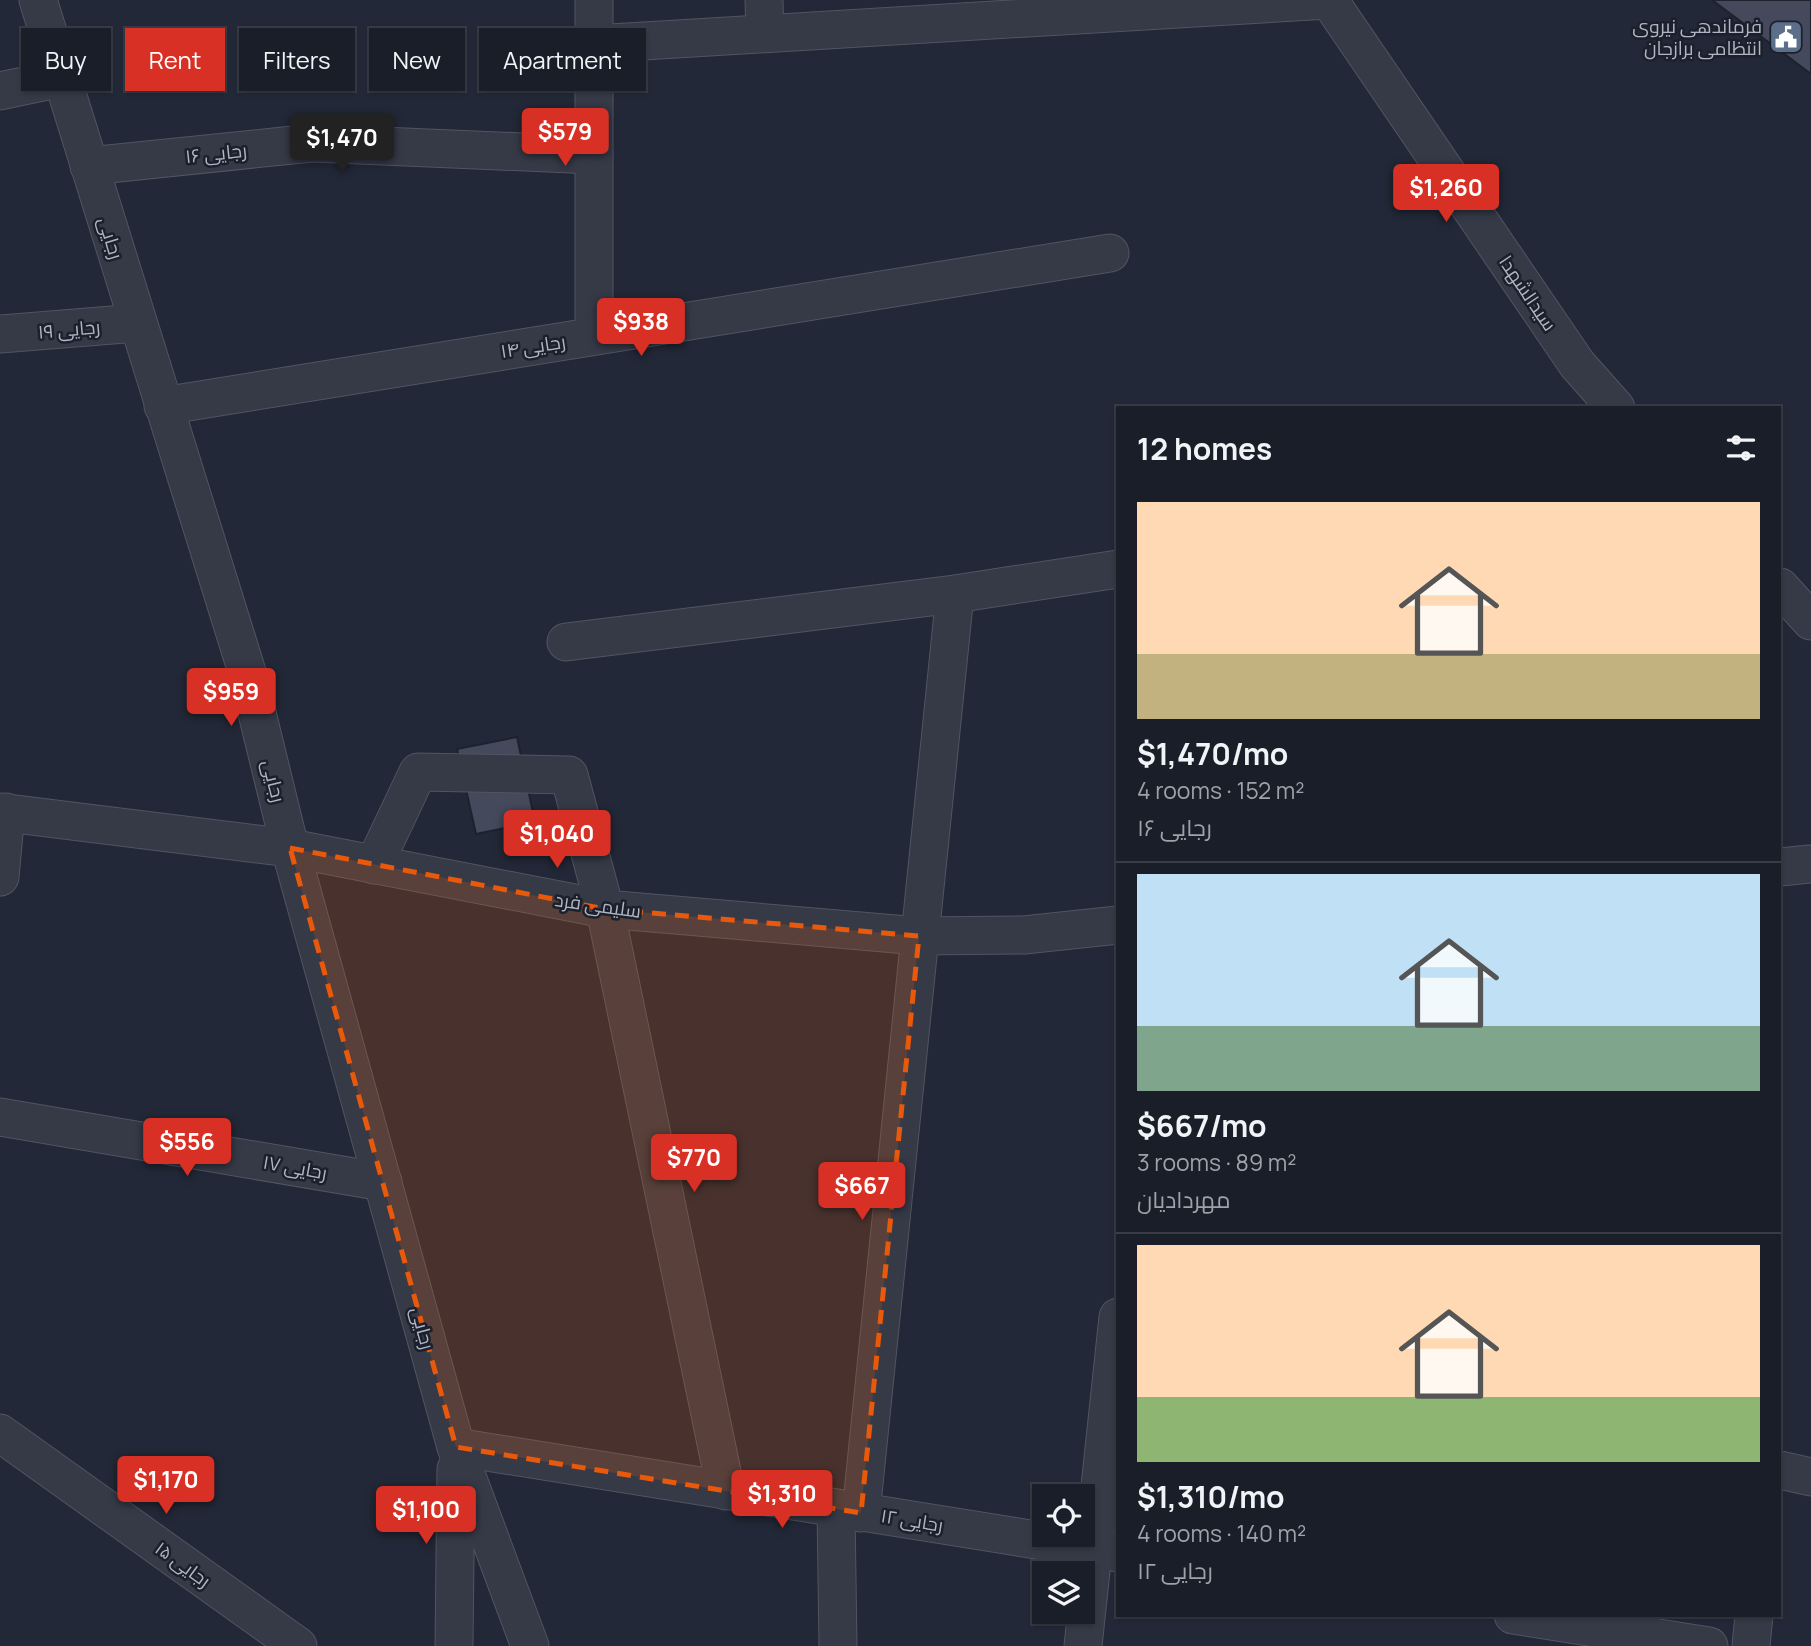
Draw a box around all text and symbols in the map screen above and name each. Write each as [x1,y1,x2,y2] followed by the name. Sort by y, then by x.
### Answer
[1632,13,1762,61] place label: فرماندهی نیروی انتظامی برازجان
[1767,18,1805,56] public building icon: فرماندهی نیروی انتظامی برازجان
[21,28,111,91] chip: Buy
[125,28,225,91] chip: Rent
[239,28,355,91] chip: Filters
[369,28,465,91] chip: New
[479,28,646,91] chip: Apartment
[524,108,606,168] pin: $579
[285,114,399,174] pin: $1,470
[538,115,592,147] text: $579
[306,121,378,153] text: $1,470
[184,137,248,169] street label: رجایی ۱۶
[1389,164,1503,224] pin: $1,260
[1409,171,1483,203] text: $1,260
[92,214,130,262] street label: رجایی
[1493,250,1563,336] street label: سیدالشهدا
[600,298,682,358] pin: $938
[613,305,669,337] text: $938
[37,313,101,345] street label: رجایی ۱۹
[499,328,567,364] street label: رجایی ۱۴
[1137,428,1272,469] text: 12 homes
[1722,429,1760,467] icon: filters
[1386,548,1512,674] icon: home
[190,668,272,728] pin: $959
[203,675,259,707] text: $959
[1137,733,1288,774] text: $1,470/mo
[256,757,292,805] street label: رجایی
[1137,774,1304,806] text: 4 rooms · 152 m²
[500,810,614,870] pin: $1,040
[1137,811,1212,843] text: رجایی ۱۶
[520,817,594,849] text: $1,040
[553,886,643,924] street label: سلیمی فرد
[1386,920,1512,1046] icon: home
[1137,1105,1267,1146] text: $667/mo
[146,1118,228,1178] pin: $556
[159,1125,215,1157] text: $556
[653,1134,735,1194] pin: $770
[667,1141,721,1173] text: $770
[1137,1146,1297,1178] text: 3 rooms · 89 m²
[261,1149,329,1185] street label: رجایی ۱۷
[821,1162,903,1222] pin: $667
[834,1169,890,1201] text: $667
[1137,1183,1231,1215] text: مهردادیان
[1386,1291,1512,1417] icon: home
[405,1304,441,1352] street label: رجایی
[109,1456,223,1516] pin: $1,170
[133,1463,199,1495] text: $1,170
[725,1470,839,1530] pin: $1,310
[1137,1476,1285,1517] text: $1,310/mo
[747,1477,817,1509] text: $1,310
[1032,1484,1095,1624] map controls
[1032,1484,1095,1547] button: locate
[369,1486,483,1546] pin: $1,100
[392,1493,460,1525] text: $1,100
[879,1502,945,1538] street label: رجایی ۱۲
[1137,1517,1306,1549] text: 4 rooms · 140 m²
[150,1535,216,1593] street label: رجایی ۱۵
[1137,1554,1213,1586] text: رجایی ۱۲
[1032,1561,1095,1624] button: layers

